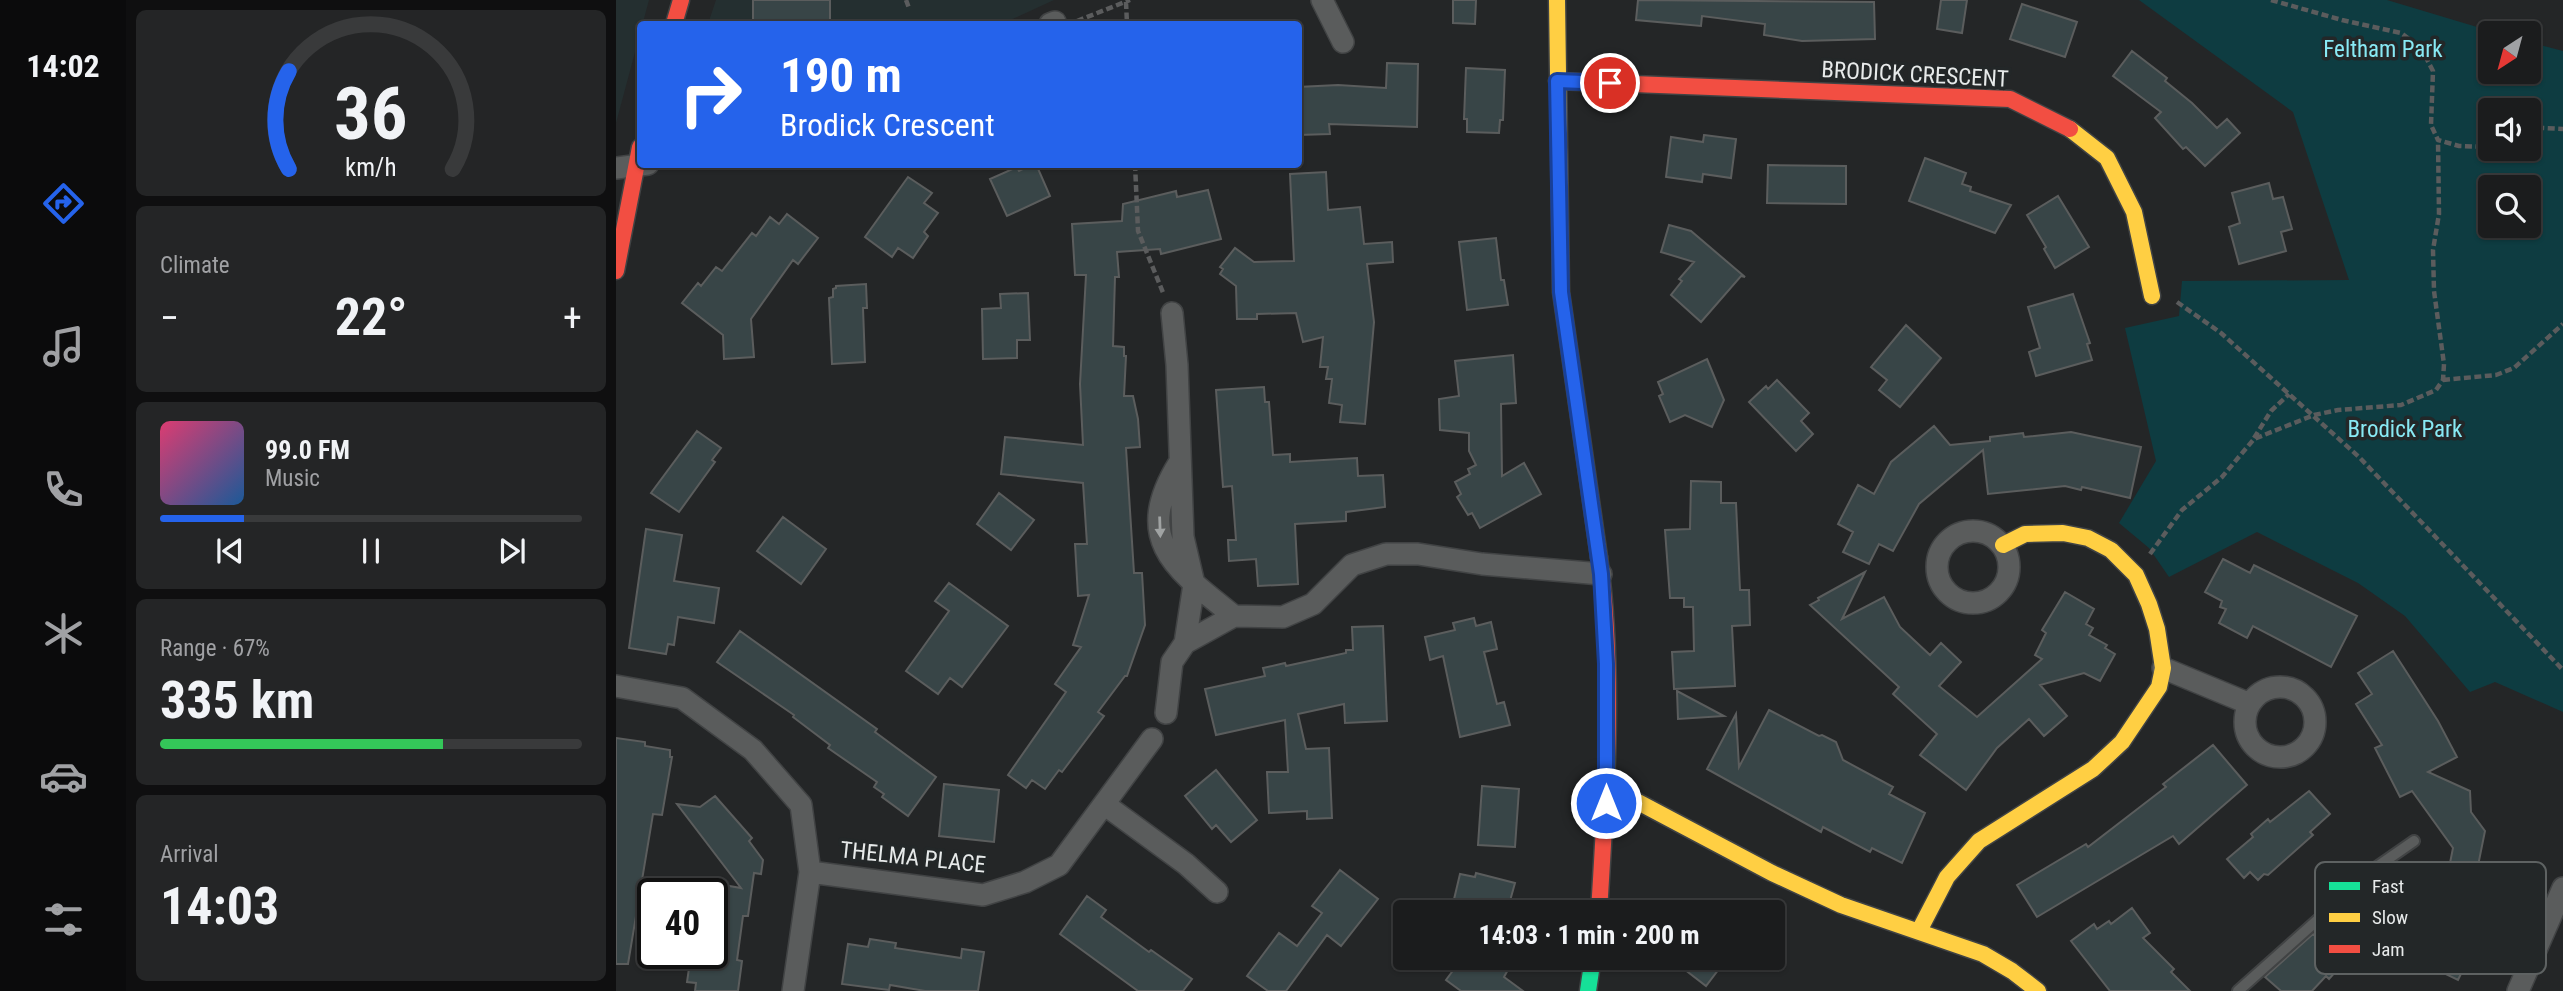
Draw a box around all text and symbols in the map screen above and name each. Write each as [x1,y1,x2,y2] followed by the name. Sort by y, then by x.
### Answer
[2478,21,2541,84] north arrow
[2478,21,2541,238] map controls
[2323,36,2443,63] park label: Feltham Park
[26,47,100,85] text: 14:02
[780,47,902,104] text: 190 m
[665,49,756,140] icon: right
[1580,53,1640,113] pin
[1821,56,2009,93] street label: BRODICK CRESCENT
[1591,64,1629,102] icon: arrive
[334,71,408,157] text: 36
[2478,98,2541,161] button: sound
[780,106,995,144] text: Brodick Crescent
[345,153,397,182] text: km/h
[2478,175,2541,238] button: search
[39,179,88,228] icon: directions
[160,252,230,279] text: Climate
[335,287,407,348] text: 22°
[160,296,179,340] text: −
[563,296,582,340] text: +
[39,322,88,371] icon: music
[2348,416,2463,443] park label: Brodick Park
[265,435,350,465] text: 99.0 FM
[39,465,88,514] icon: phone
[265,465,320,492] text: Music
[1154,516,1166,538] one-way arrow
[211,532,249,570] icon: previous
[352,532,390,570] icon: pause
[493,532,531,570] icon: next
[39,609,88,658] icon: climate
[160,635,270,662] text: Range · 67%
[160,670,314,731] text: 335 km
[39,752,88,801] icon: car
[1569,766,1643,840] position arrow
[839,836,987,879] street label: THELMA PLACE
[160,841,219,868] text: Arrival
[2315,862,2546,974] legend
[2372,875,2404,898] text: Fast
[160,876,279,937] text: 14:03
[637,878,728,969] speed limit sign: 40
[39,895,88,944] icon: filters
[2372,906,2408,929] text: Slow
[1479,920,1699,950] text: 14:03 · 1 min · 200 m
[2372,938,2405,961] text: Jam

